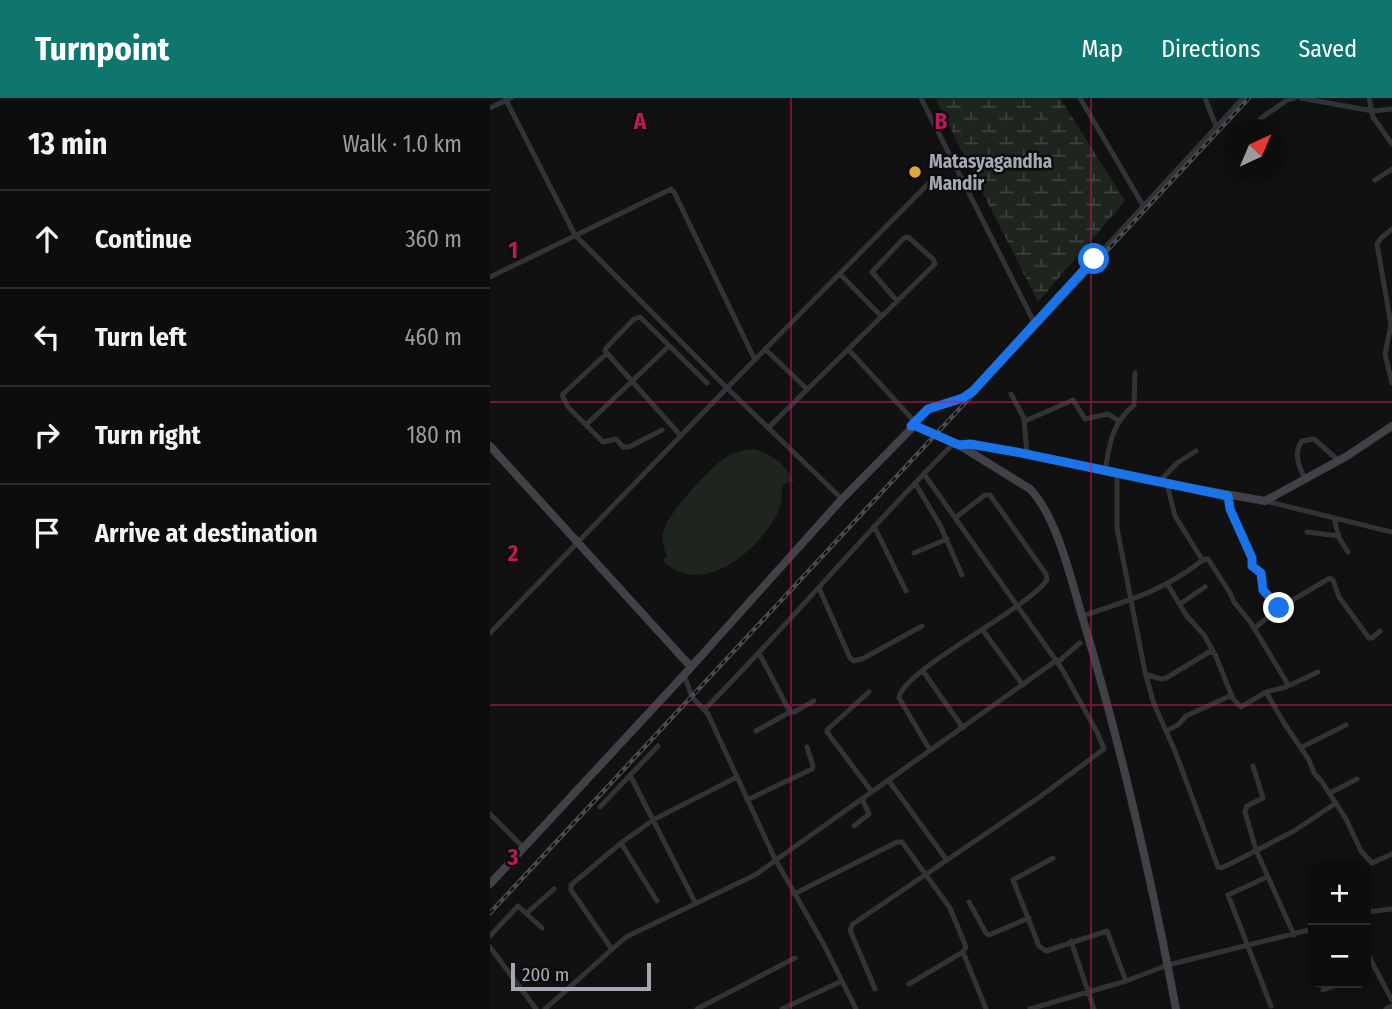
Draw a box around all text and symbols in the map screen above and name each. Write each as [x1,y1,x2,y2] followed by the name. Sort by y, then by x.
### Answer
[35,29,169,69] text: Turnpoint
[1082,35,1123,63] text: Map
[1161,35,1260,63] text: Directions
[1298,35,1357,63] text: Saved
[633,107,647,135] text: A
[935,107,948,135] text: B
[1224,119,1287,182] north arrow
[28,126,108,162] text: 13 min
[343,130,462,158] text: Walk · 1.0 km
[929,150,1052,195] place label: Matasyagandha Mandir
[907,164,923,180] marker: Matasyagandha Mandir
[28,220,66,258] icon: ahead
[95,224,192,255] text: Continue
[405,225,462,253] text: 360 m
[508,236,518,264] text: 1
[1078,243,1109,274] route start
[28,318,66,356] icon: left
[95,322,187,353] text: Turn left
[404,323,462,351] text: 460 m
[28,416,66,454] icon: right
[95,420,201,451] text: Turn right
[406,421,462,449] text: 180 m
[28,514,66,552] icon: arrive
[95,518,318,549] text: Arrive at destination
[507,539,519,567] text: 2
[1263,592,1294,623] route end
[507,843,519,871] text: 3
[1308,862,1371,988] map controls
[1308,862,1371,925] button: +
[1308,925,1371,988] button: −
[511,960,651,992] scale bar
[522,963,569,986] text: 200 m

